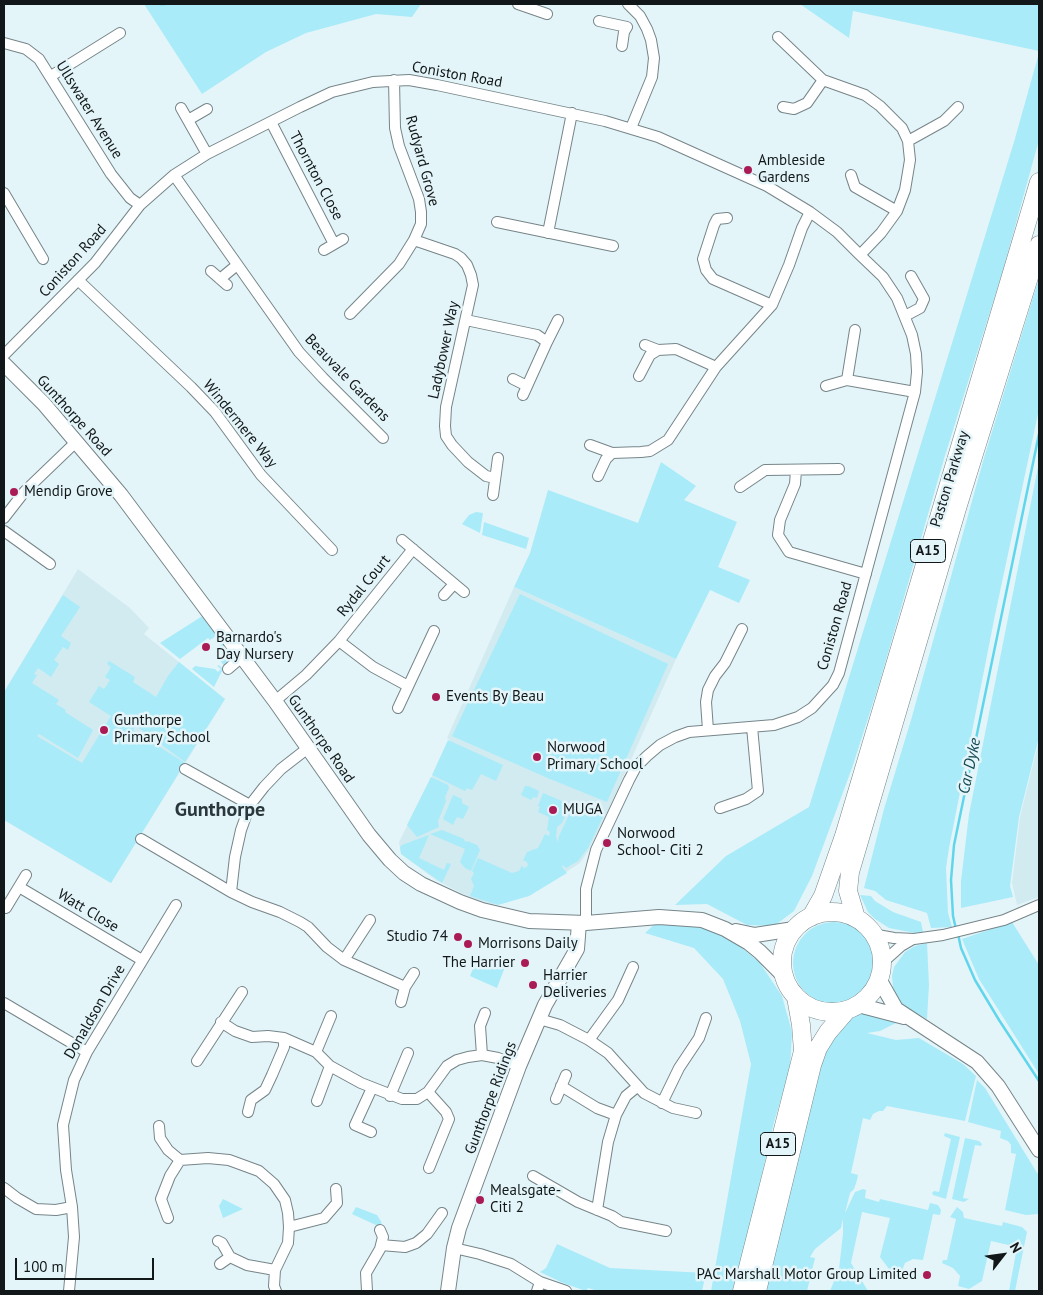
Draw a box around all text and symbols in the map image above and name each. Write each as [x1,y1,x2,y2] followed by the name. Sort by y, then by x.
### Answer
[52,58,126,162] street label: Ullswater Avenue
[410,58,504,92] street label: Coniston Road
[401,114,443,208] street label: Rudyard Grove
[285,129,347,223] street label: Thornton Close
[758,152,825,187] place label: Ambleside Gardens
[742,164,754,176] marker: Ambleside Gardens
[36,221,110,301] street label: Coniston Road
[425,299,463,401] street label: Ladybower Way
[301,331,393,425] street label: Beauvale Gardens
[33,372,115,460] street label: Gunthorpe Road
[199,376,281,472] street label: Windermere Way
[927,429,973,529] street label: Paston Parkway
[24,483,113,501] place label: Mendip Grove
[8,486,20,498] marker: Mendip Grove
[910,540,946,562] road number: A15
[334,552,394,620] street label: Rydal Court
[814,580,856,672] street label: Coniston Road
[216,629,294,664] place label: Barnardo's Day Nursery
[200,641,212,653] marker: Barnardo's Day Nursery
[446,688,544,706] place label: Events By Beau
[284,691,358,787] street label: Gunthorpe Road
[430,691,442,703] marker: Events By Beau
[114,712,210,747] place label: Gunthorpe Primary School
[98,724,110,736] marker: Gunthorpe Primary School
[955,736,985,796] water label: Car Dyke
[547,739,643,774] place label: Norwood Primary School
[531,751,543,763] marker: Norwood Primary School
[175,798,265,822] district label: Gunthorpe
[563,801,603,819] place label: MUGA
[547,804,559,816] marker: MUGA
[617,825,704,860] place label: Norwood School- Citi 2
[601,837,613,849] marker: Norwood School- Citi 2
[54,886,122,936] street label: Watt Close
[386,928,448,946] place label: Studio 74
[452,931,464,943] marker: Studio 74
[478,935,578,953] place label: Morrisons Daily
[462,938,474,950] marker: Morrisons Daily
[442,954,515,972] place label: The Harrier
[519,957,531,969] marker: The Harrier
[61,962,129,1062] street label: Donaldson Drive
[543,967,607,1002] place label: Harrier Deliveries
[527,979,539,991] marker: Harrier Deliveries
[461,1039,521,1157] street label: Gunthorpe Ridings
[760,1132,796,1156] road number: A15
[490,1182,561,1217] place label: Mealsgate- Citi 2
[474,1194,486,1206] marker: Mealsgate- Citi 2
[978,1230,1028,1280] north arrow
[1006,1239,1026,1256] text: N
[18,1248,156,1280] scale bar
[23,1257,64,1276] text: 100 m
[696,1266,917,1284] place label: PAC Marshall Motor Group Limited
[921,1269,933,1281] marker: PAC Marshall Motor Group Limited

